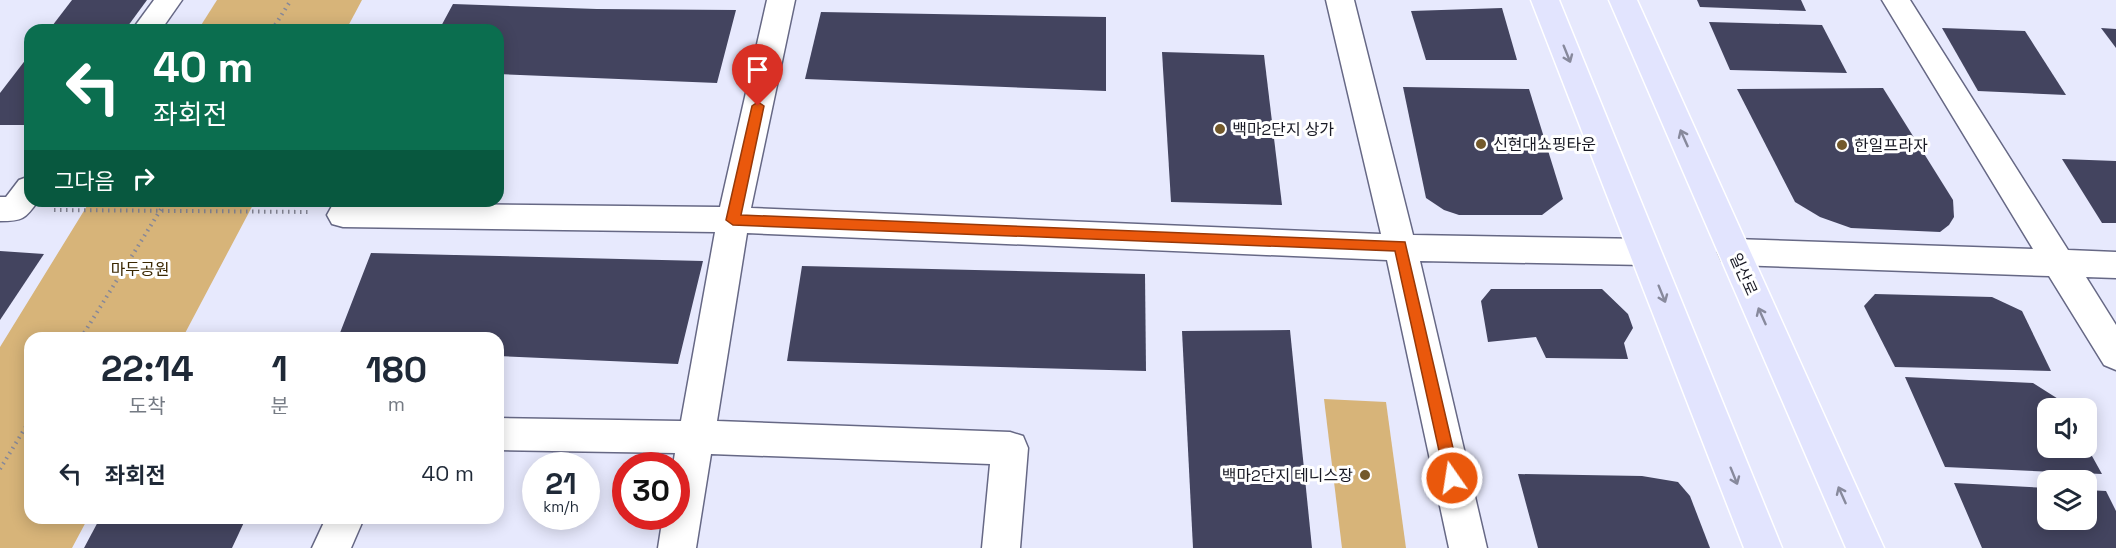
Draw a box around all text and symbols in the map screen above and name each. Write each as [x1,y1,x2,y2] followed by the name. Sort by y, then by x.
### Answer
[153,41,253,94] text: 40 m
[732,44,783,106] pin
[1562,45,1573,63] one-way arrow
[54,48,132,126] icon: left
[741,53,774,86] icon: arrive
[153,97,228,132] text: 좌회전
[1232,119,1334,140] place label: 백마2단지 상가
[1213,122,1227,136] marker: 백마2단지 상가
[1678,129,1689,147] one-way arrow
[1493,134,1596,155] place label: 신현대쇼핑타운
[1854,135,1928,156] place label: 한일프라자
[1474,137,1488,151] marker: 신현대쇼핑타운
[1835,138,1849,152] marker: 한일프라자
[127,162,160,195] icon: right
[54,167,115,195] text: 그다음
[1725,250,1762,299] street label: 일산로
[111,259,169,280] park label: 마두공원
[1657,285,1668,303] one-way arrow
[1756,308,1768,326] one-way arrow
[101,346,194,392] text: 22:14
[272,346,288,392] text: 1
[366,347,427,393] text: 180
[388,391,405,417] text: m
[129,393,166,419] text: 도착
[271,393,289,419] text: 분
[2037,398,2097,530] map controls
[2037,398,2097,458] button: sound
[1420,446,1484,510] position arrow
[612,452,690,530] speed limit sign: 30
[54,457,87,490] icon: left
[422,459,474,487] text: 40 m
[105,461,166,489] text: 좌회전
[545,464,577,503] text: 21
[1221,465,1353,486] place label: 백마2단지 테니스장
[1729,466,1740,484] one-way arrow
[1358,468,1372,482] marker: 백마2단지 테니스장
[2037,470,2097,530] button: layers
[1835,486,1847,504] one-way arrow
[543,497,579,516] text: km/h

